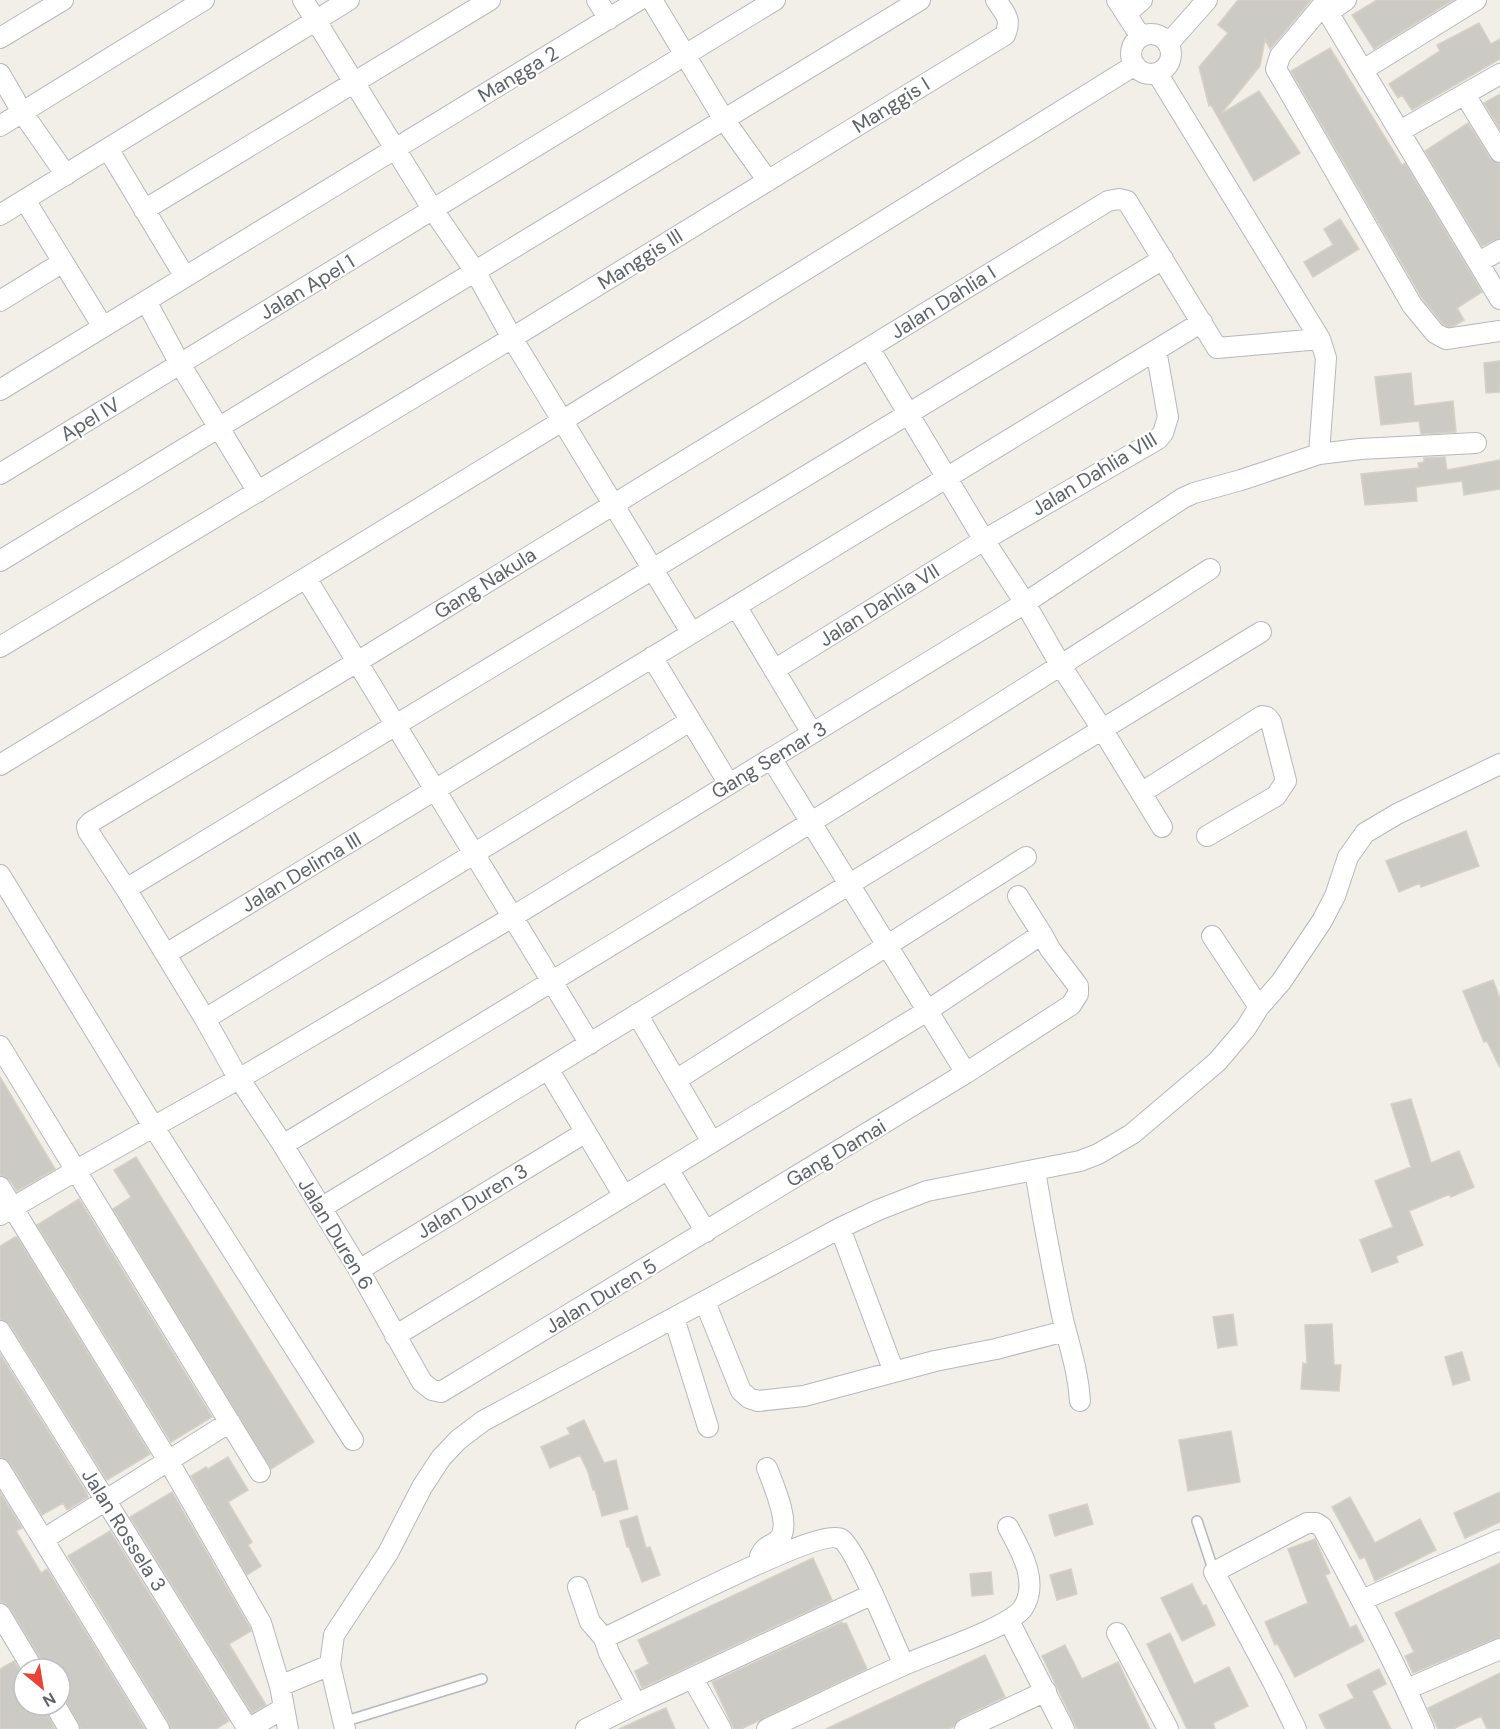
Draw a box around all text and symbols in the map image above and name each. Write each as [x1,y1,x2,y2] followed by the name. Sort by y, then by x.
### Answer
[473,40,563,108] street label: Mangga 2
[847,71,935,139] street label: Manggis I
[593,223,687,295] street label: Manggis III
[255,248,359,326] street label: Jalan Apel 1
[886,259,1000,345] street label: Jalan Dahlia I
[55,391,125,447] street label: Apel IV
[1026,426,1162,522] street label: Jalan Dahlia VIII
[429,541,541,625] street label: Gang Nakula
[814,558,944,652] street label: Jalan Dahlia VII
[707,715,831,805] street label: Gang Semar 3
[236,826,366,918] street label: Jalan Delima III
[781,1113,891,1193] street label: Gang Damai
[412,1158,532,1244] street label: Jalan Duren 3
[292,1173,380,1295] street label: Jalan Duren 6
[540,1253,662,1339] street label: Jalan Duren 5
[76,1464,172,1596] street label: Jalan Rossela 3
[12,1657,72,1717] north arrow
[39,1688,60,1712] text: N

